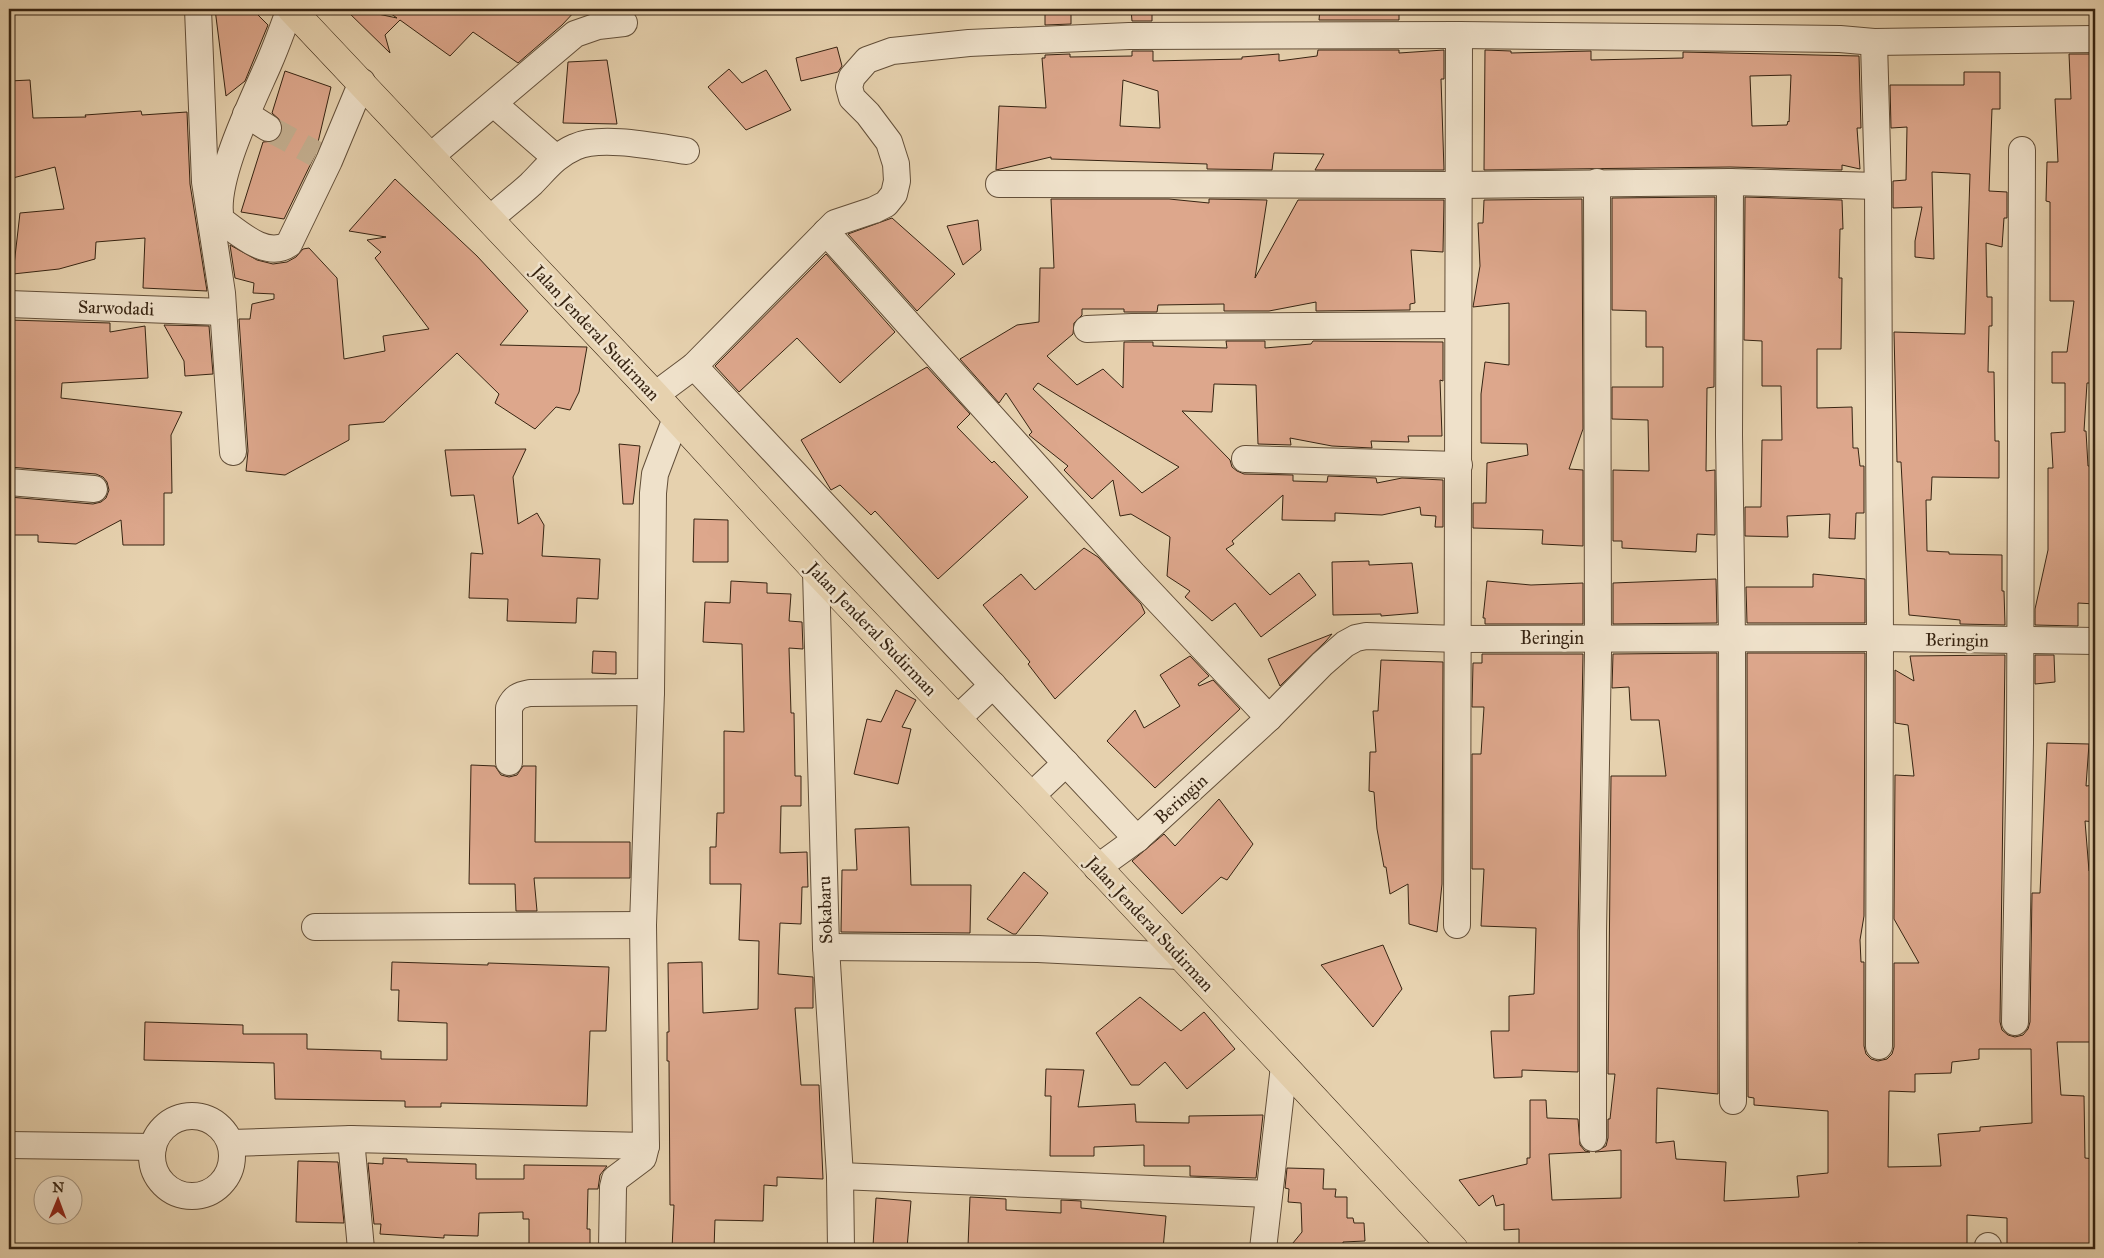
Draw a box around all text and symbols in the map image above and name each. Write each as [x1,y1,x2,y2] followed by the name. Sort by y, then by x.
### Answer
[525,259,665,406] street label: Jalan Jenderal Sudirman
[77,296,155,320] street label: Sarwodadi
[800,556,942,701] street label: Jalan Jenderal Sudirman
[1520,627,1584,650] street label: Beringin
[1925,628,1989,653] street label: Beringin
[1150,769,1213,829] street label: Beringin
[1079,850,1219,997] street label: Jalan Jenderal Sudirman
[813,875,837,944] street label: Sokabaru
[32,1176,82,1226] north arrow
[52,1179,64,1196] text: N

